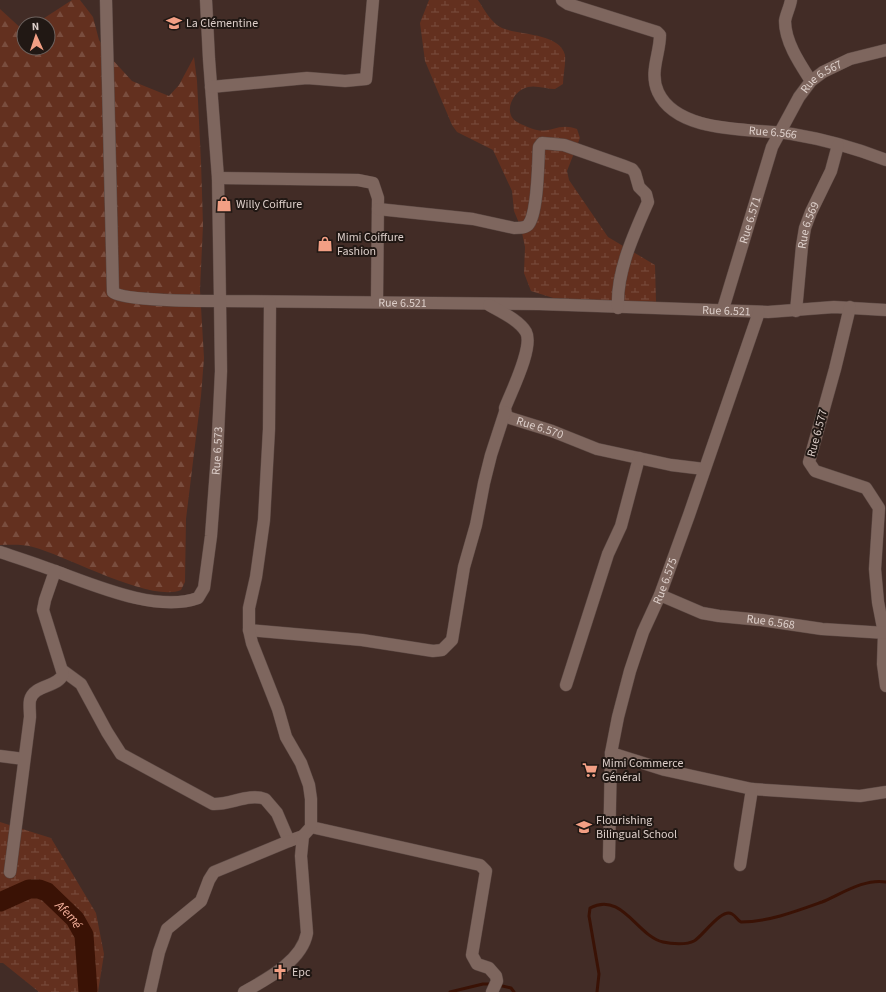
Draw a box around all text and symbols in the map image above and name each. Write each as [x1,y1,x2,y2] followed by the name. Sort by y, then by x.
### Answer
[165,14,183,32] school or university icon: La Clémentine
[186,15,258,32] place label: La Clémentine
[16,16,56,56] north arrow
[31,19,40,34] text: N
[797,56,845,97] street label: Rue 6.567
[748,122,798,144] street label: Rue 6.566
[735,194,766,246] street label: Rue 6.571
[215,195,233,213] shop icon: Willy Coiffure
[236,196,302,213] place label: Willy Coiffure
[794,199,824,250] street label: Rue 6.569
[337,229,404,260] place label: Mimi Coiffure Fashion
[316,235,334,253] shop icon: Mimi Coiffure Fashion
[378,294,427,312] street label: Rue 6.521
[702,302,751,320] street label: Rue 6.521
[803,407,832,459] street label: Rue 6.577
[514,412,566,444] street label: Rue 6.570
[208,426,227,476] street label: Rue 6.573
[649,555,682,607] street label: Rue 6.575
[746,611,796,634] street label: Rue 6.568
[602,755,683,786] place label: Mimi Commerce Général
[581,761,599,779] supermarket icon: Mimi Commerce Général
[596,812,677,843] place label: Flourishing Bilingual School
[575,818,593,836] school or university icon: Flourishing Bilingual School
[50,896,87,933] water label: Afemé
[271,963,289,981] church icon: Epc
[292,964,311,981] place label: Epc

